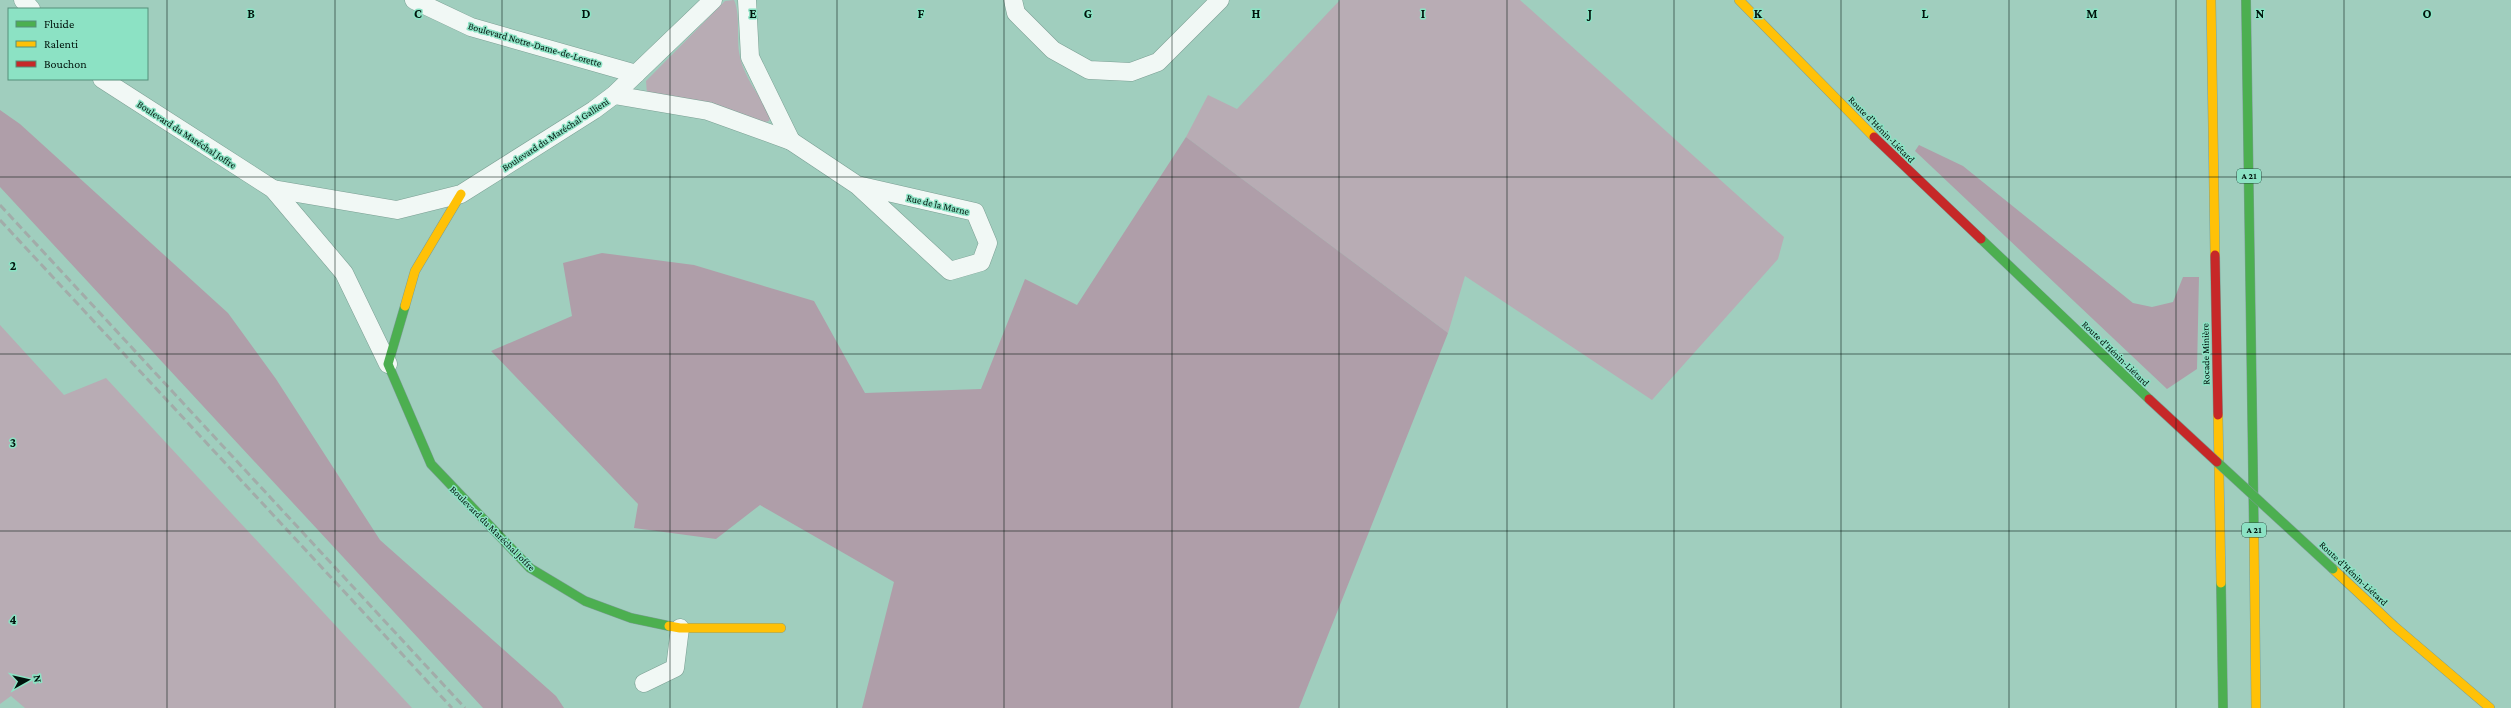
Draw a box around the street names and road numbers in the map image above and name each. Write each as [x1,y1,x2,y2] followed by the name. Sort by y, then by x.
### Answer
[467,20,603,69] street label: Boulevard Notre-Dame-de-Lorette
[1846,94,1918,165] street label: Route d'Hénin-Liétard
[500,95,611,173] street label: Boulevard du Maréchal Gallieni
[135,98,239,171] street label: Boulevard du Maréchal Joffre
[2237,169,2261,183] road number: A 21
[906,192,971,217] street label: Rue de la Marne
[2080,318,2152,389] street label: Route d'Hénin-Liétard
[2199,322,2212,385] street label: Rocade Minière
[448,484,538,574] street label: Boulevard du Maréchal Joffre
[2242,523,2266,537] road number: A 21
[2317,539,2391,608] street label: Route d'Hénin-Liétard

